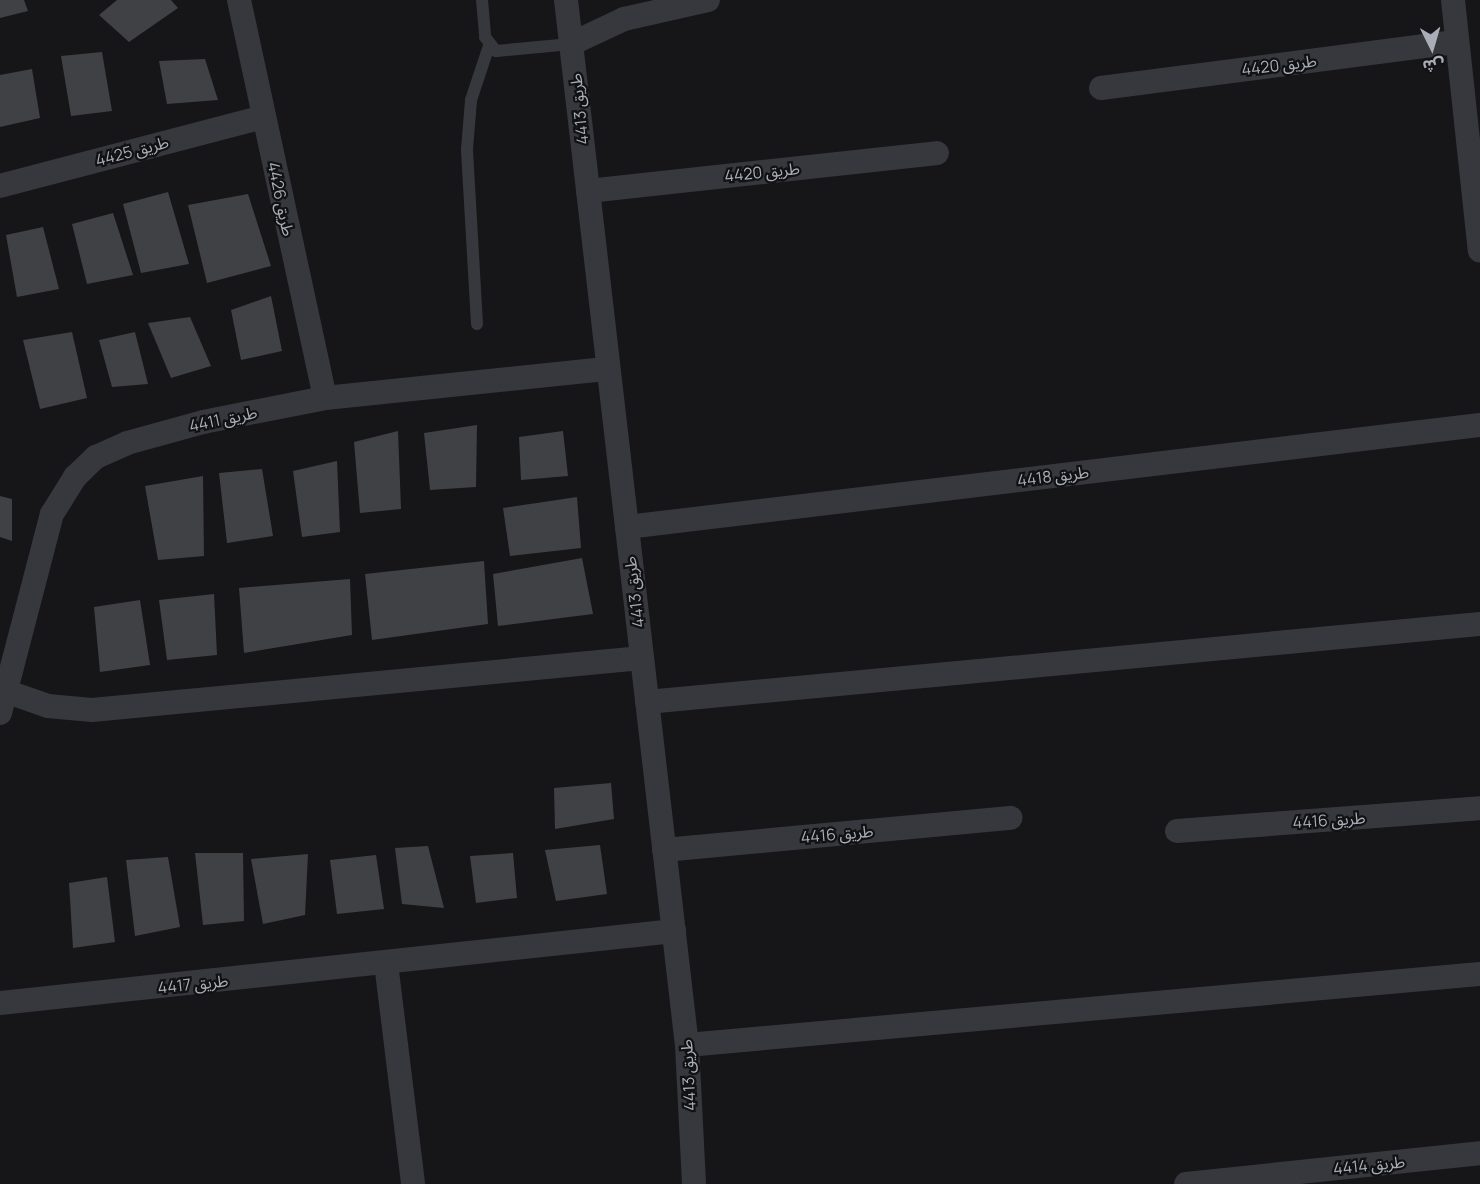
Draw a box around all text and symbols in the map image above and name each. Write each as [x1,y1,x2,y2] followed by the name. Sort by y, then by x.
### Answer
[1402,18,1462,78] north arrow
[1240,51,1318,79] street label: طريق 4420
[1422,54,1445,78] text: ش
[566,72,592,146] street label: طريق 4413
[93,132,171,170] street label: طريق 4425
[723,159,801,185] street label: طريق 4420
[264,160,298,238] street label: طريق 4426
[187,402,259,436] street label: طريق 4411
[1016,462,1090,490] street label: طريق 4418
[620,555,648,629] street label: طريق 4413
[1292,808,1366,832] street label: طريق 4416
[800,821,874,847] street label: طريق 4416
[157,971,229,997] street label: طريق 4417
[677,1039,699,1111] street label: طريق 4413
[1332,1152,1406,1178] street label: طريق 4414

